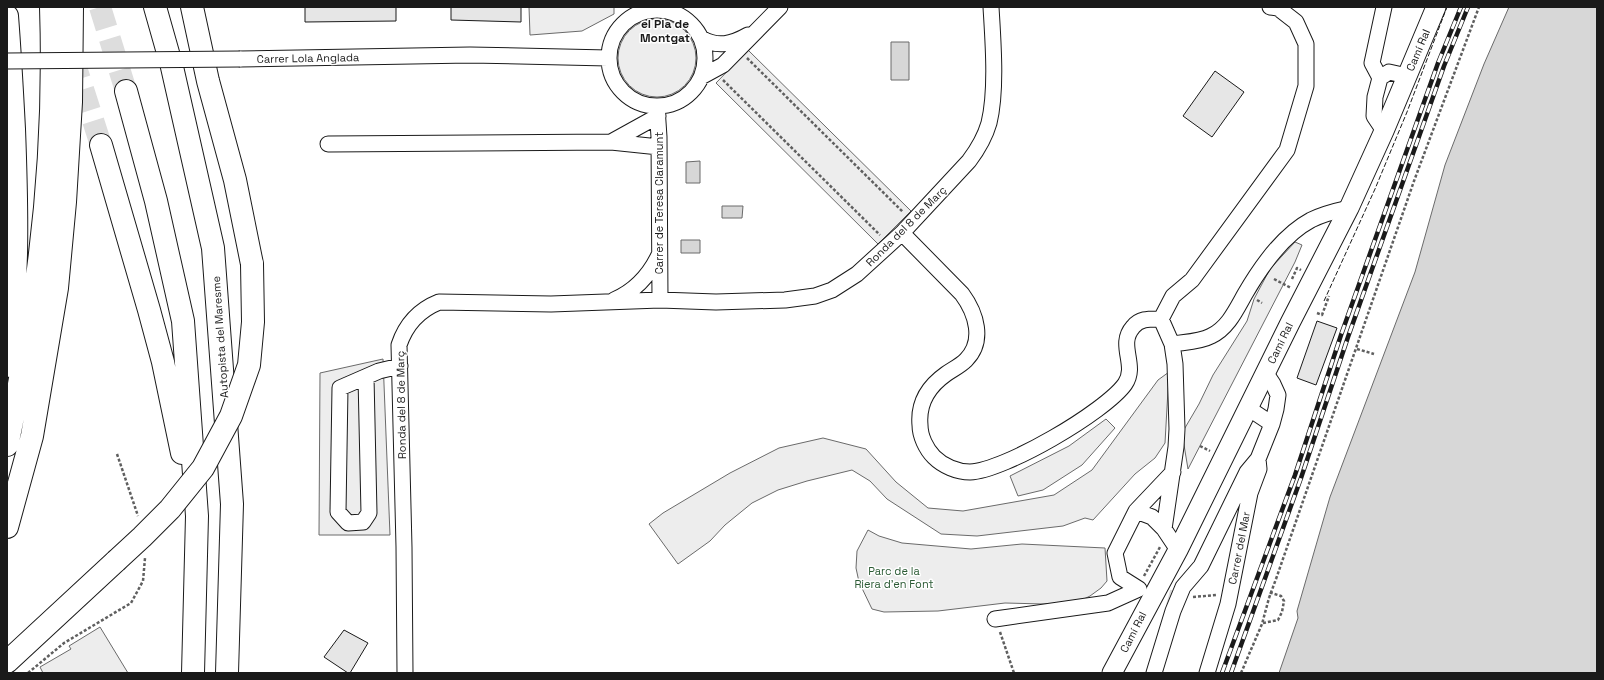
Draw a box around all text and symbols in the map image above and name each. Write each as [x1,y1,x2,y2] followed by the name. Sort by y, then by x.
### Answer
[640,16,690,46] district label: el Pla de Montgat
[1403,27,1433,73] street label: Camí Ral
[257,50,360,66] street label: Carrer Lola Anglada
[652,132,666,274] street label: Carrer de Teresa Claramunt
[863,183,949,269] street label: Ronda del 8 de Març
[209,276,231,398] street label: Autopista del Maresme
[1264,320,1296,366] street label: Camí Ral
[393,351,409,459] street label: Ronda del 8 de Març
[1225,510,1253,586] street label: Carrer del Mar
[854,564,934,591] park label: Parc de la Riera d'en Font
[1117,609,1149,655] street label: Camí Ral

